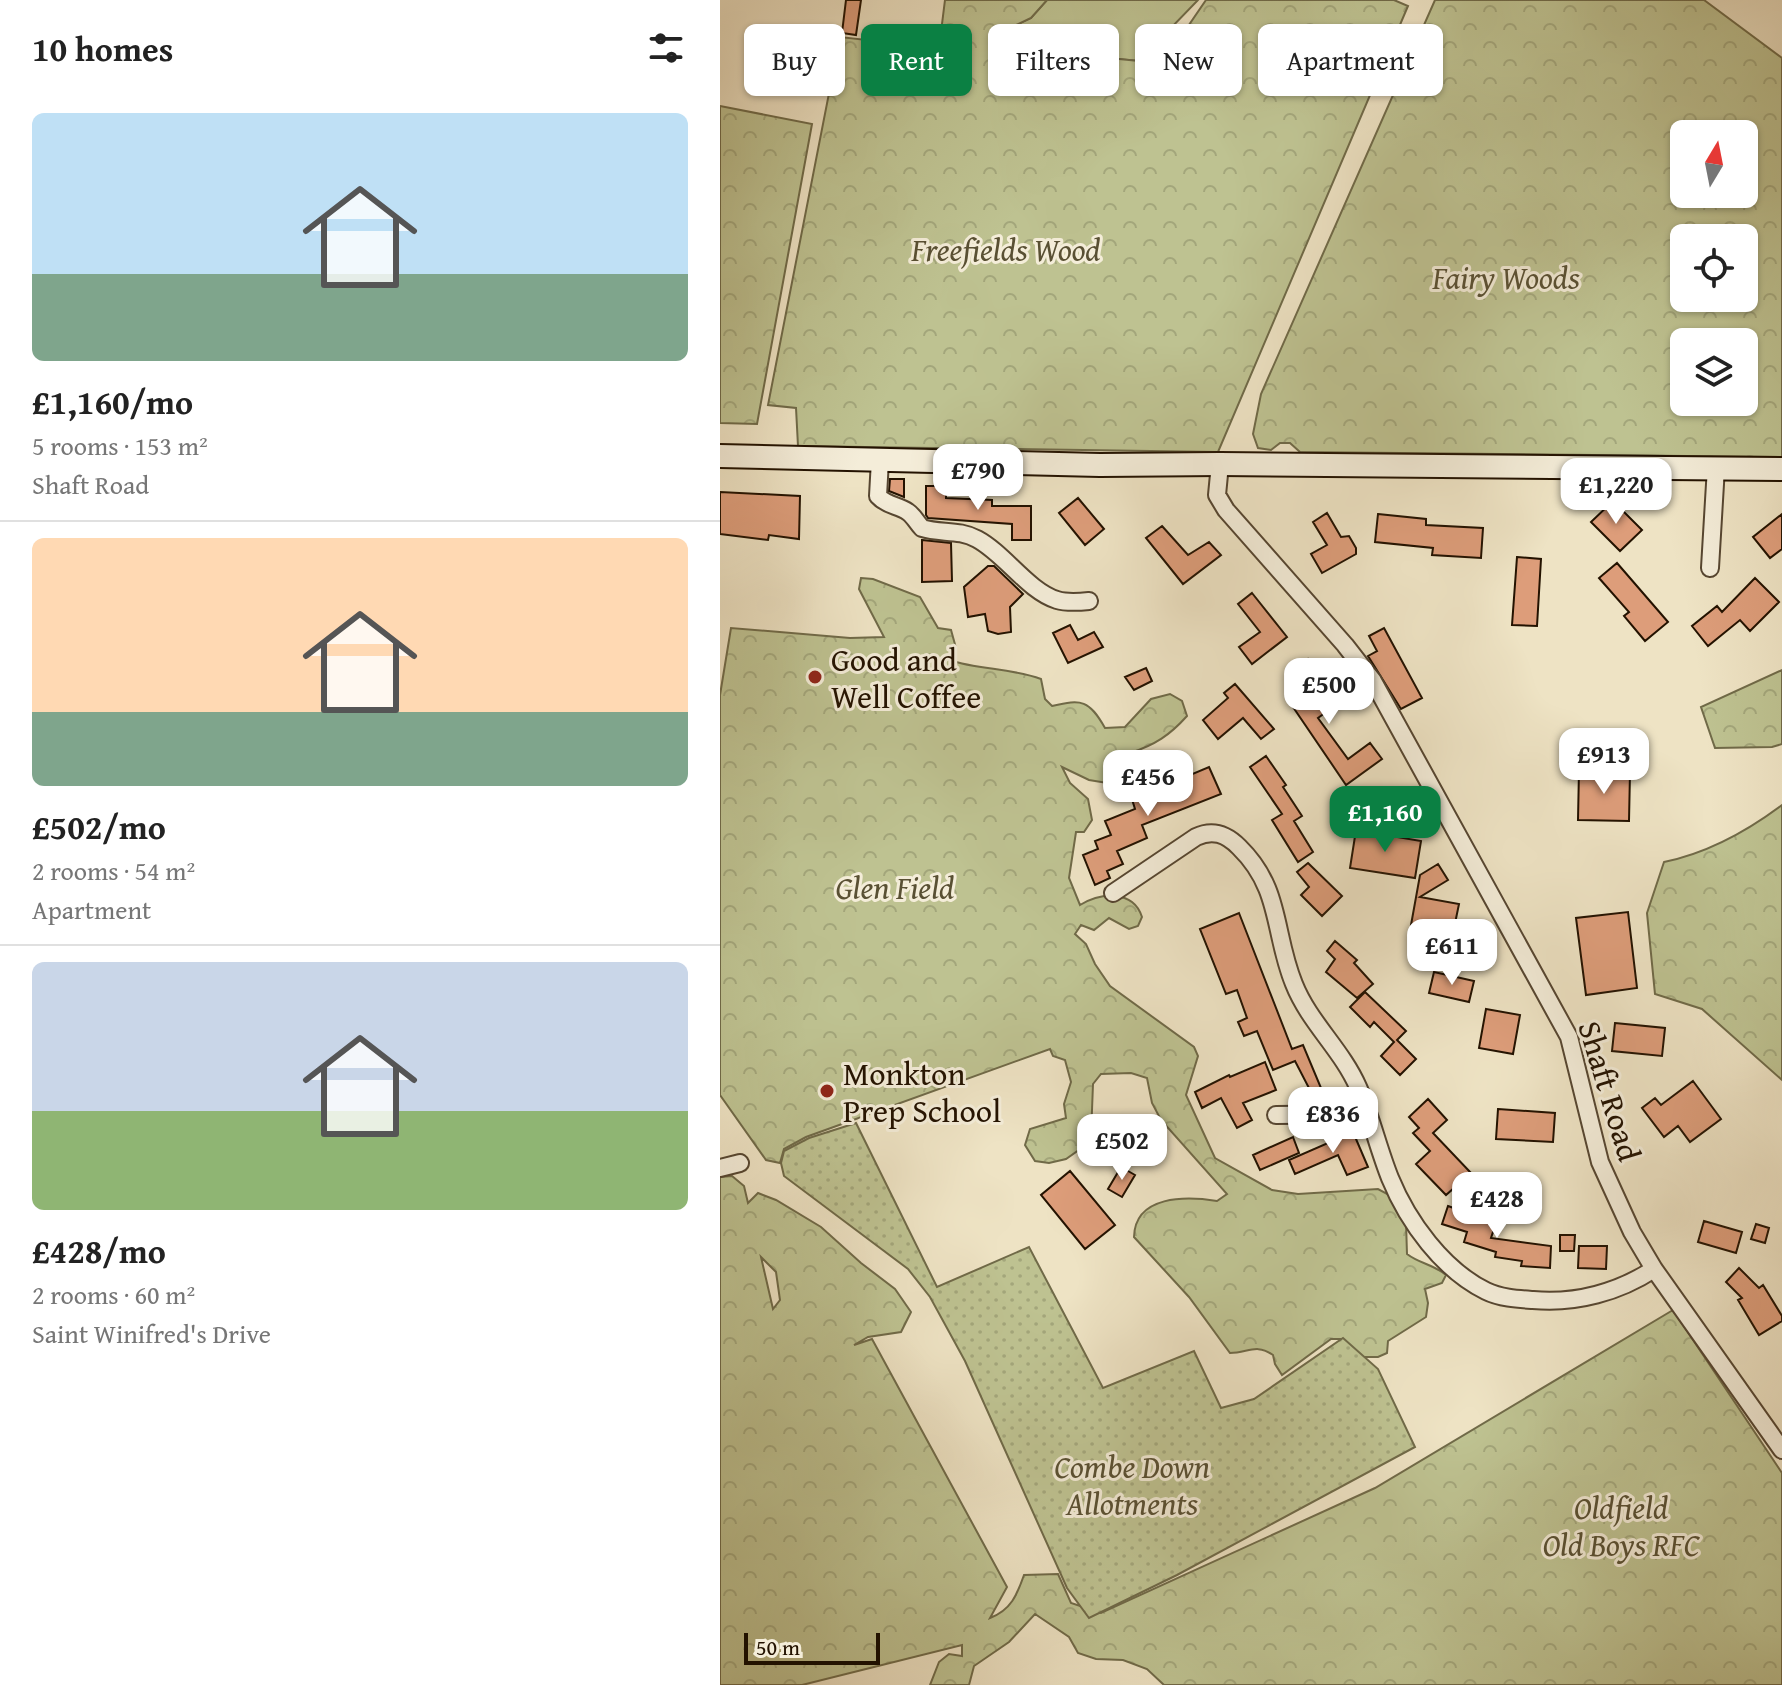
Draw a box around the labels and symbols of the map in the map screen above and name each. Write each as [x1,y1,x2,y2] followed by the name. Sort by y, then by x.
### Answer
[1670,120,1758,208] north arrow
[910,226,1101,273] park label: Freefields Wood
[1431,254,1580,301] park label: Fairy Woods
[931,444,1025,512] pin: £790
[1551,458,1681,526] pin: £1,220
[831,636,981,720] place label: Good and Well Coffee
[1282,658,1376,726] pin: £500
[806,668,824,686] marker: Good and Well Coffee
[1557,728,1651,796] pin: £913
[1101,750,1195,818] pin: £456
[1320,786,1450,854] pin: £1,160
[836,864,954,911] park label: Glen Field
[1405,919,1499,987] pin: £611
[1566,1015,1654,1167] street label: Shaft Road
[843,1050,1001,1134] place label: Monkton Prep School
[818,1082,836,1100] marker: Monkton Prep School
[1286,1087,1380,1155] pin: £836
[1075,1114,1169,1182] pin: £502
[1450,1172,1544,1240] pin: £428
[1054,1443,1210,1527] park label: Combe Down Allotments
[1542,1484,1701,1568] park label: Oldfield Old Boys RFC
[744,1629,880,1665] scale bar

